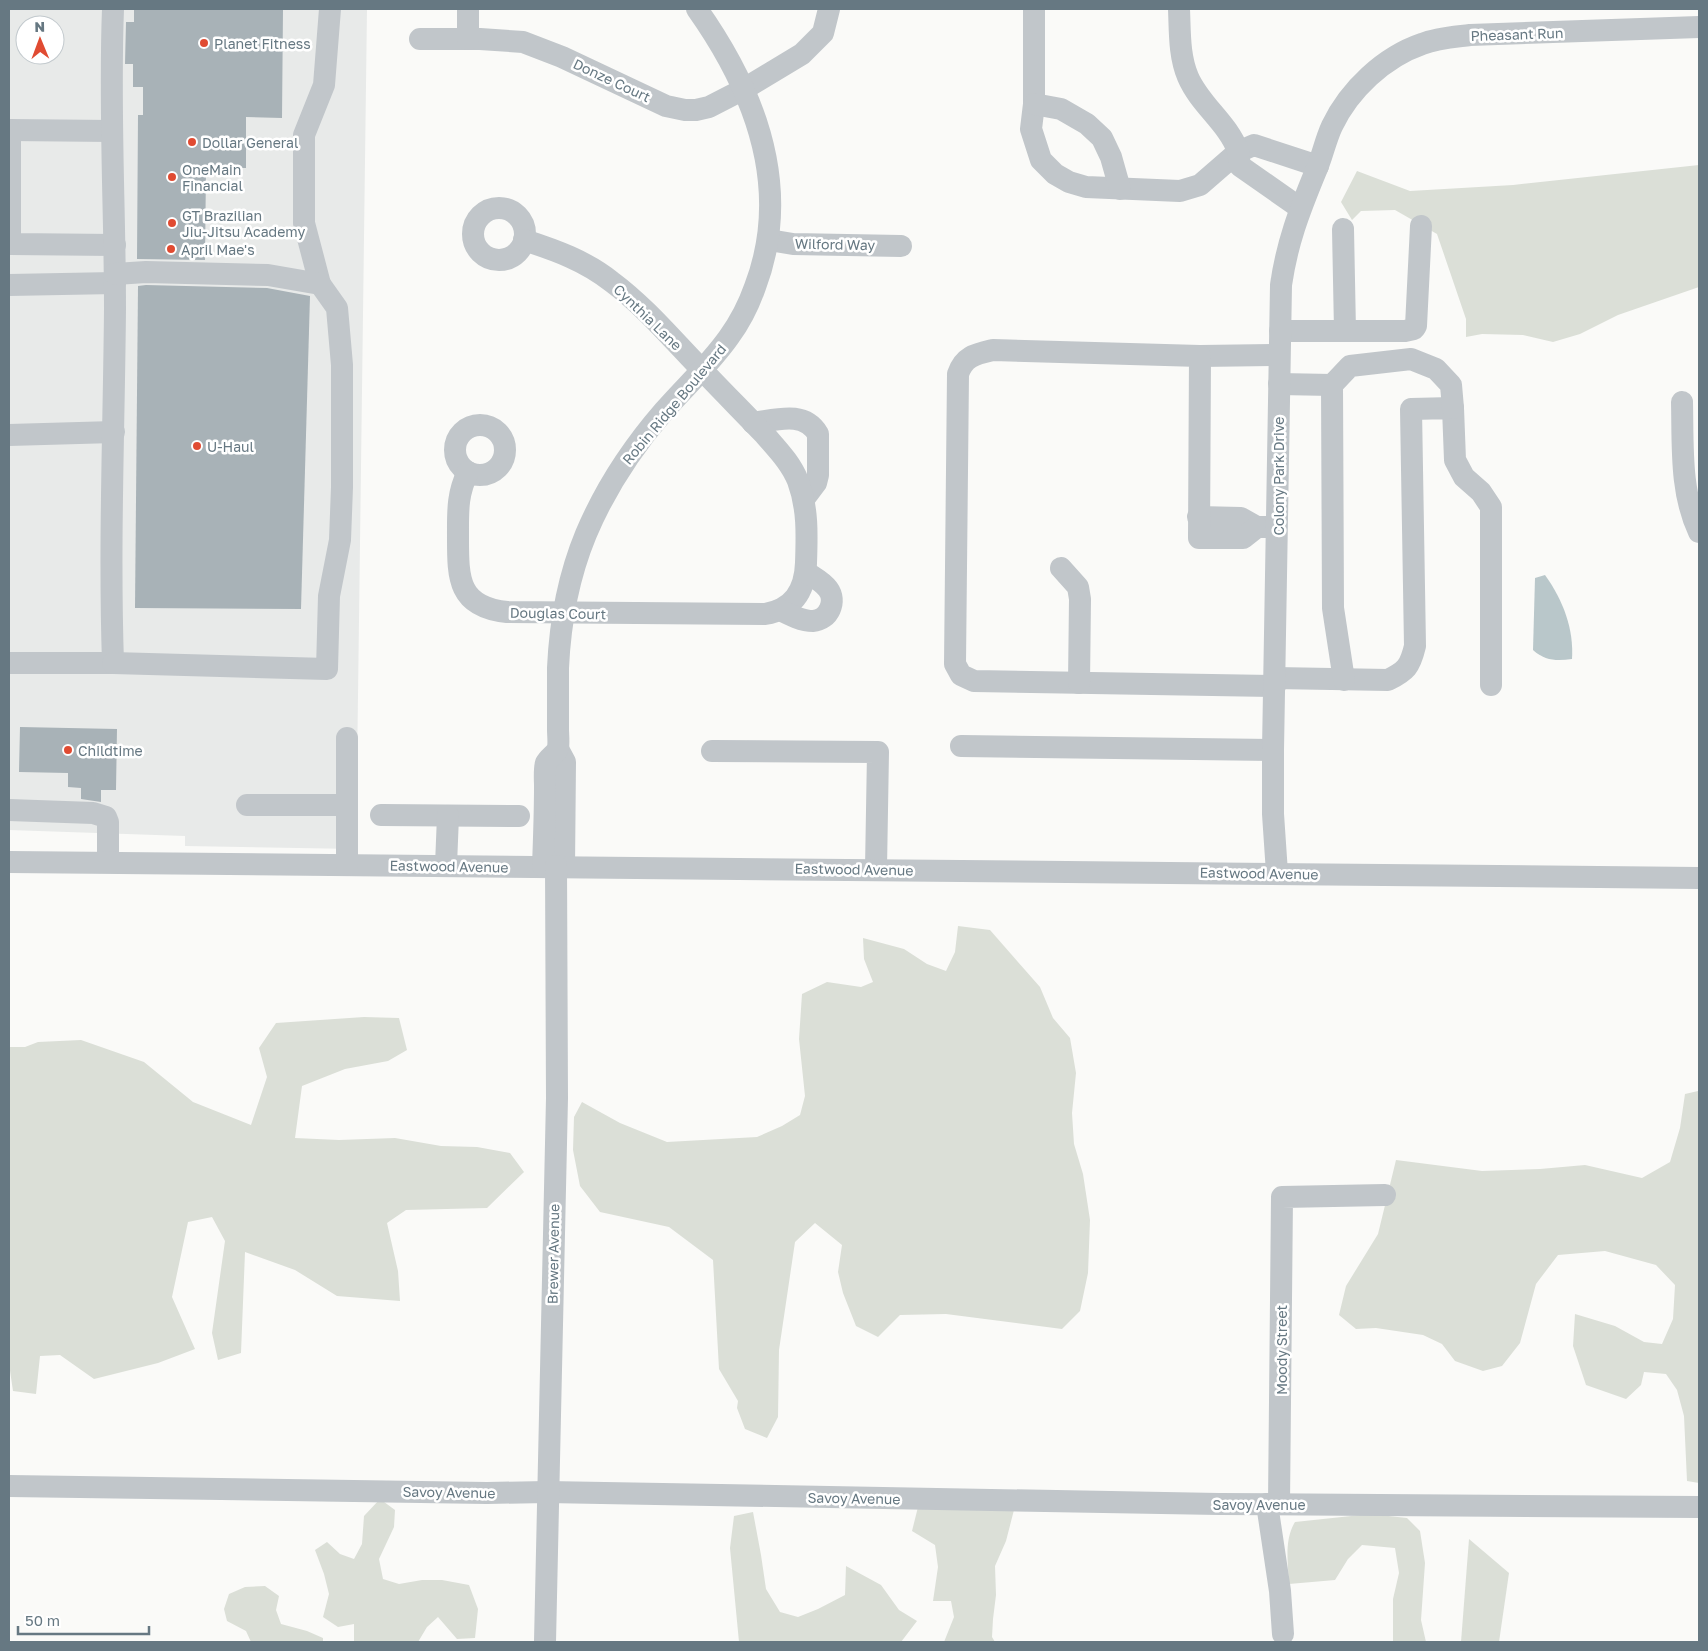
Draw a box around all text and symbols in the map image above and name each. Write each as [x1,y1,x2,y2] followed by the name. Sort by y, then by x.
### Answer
[15,15,65,65] north arrow
[34,18,45,35] text: N
[1470,24,1564,44] street label: Pheasant Run
[214,35,311,52] place label: Planet Fitness
[198,37,210,49] marker: Planet Fitness
[571,55,653,105] street label: Donze Court
[202,134,298,151] place label: Dollar General
[186,136,198,148] marker: Dollar General
[182,161,243,194] place label: OneMain Financial
[166,171,178,183] marker: OneMain Financial
[182,207,305,240] place label: GT Brazilian Jiu-Jitsu Academy
[166,217,178,229] marker: GT Brazilian Jiu-Jitsu Academy
[795,235,876,253] street label: Wilford Way
[181,241,255,258] place label: April Mae's
[165,243,177,255] marker: April Mae's
[610,280,686,354] street label: Cynthia Lane
[619,340,729,468] street label: Robin Ridge Boulevard
[1270,417,1287,535] street label: Colony Park Drive
[207,438,254,455] place label: U-Haul
[191,440,203,452] marker: U-Haul
[510,604,606,622] street label: Douglas Court
[78,742,143,759] place label: Childtime
[62,744,74,756] marker: Childtime
[389,856,509,876] street label: Eastwood Avenue
[794,859,914,879] street label: Eastwood Avenue
[1199,863,1319,883] street label: Eastwood Avenue
[544,1204,562,1304] street label: Brewer Avenue
[1273,1305,1290,1395] street label: Moody Street
[402,1483,496,1501] street label: Savoy Avenue
[807,1489,901,1507] street label: Savoy Avenue
[1212,1496,1306,1513] street label: Savoy Avenue
[18,1604,149,1636] scale bar
[25,1611,60,1629] text: 50 m

